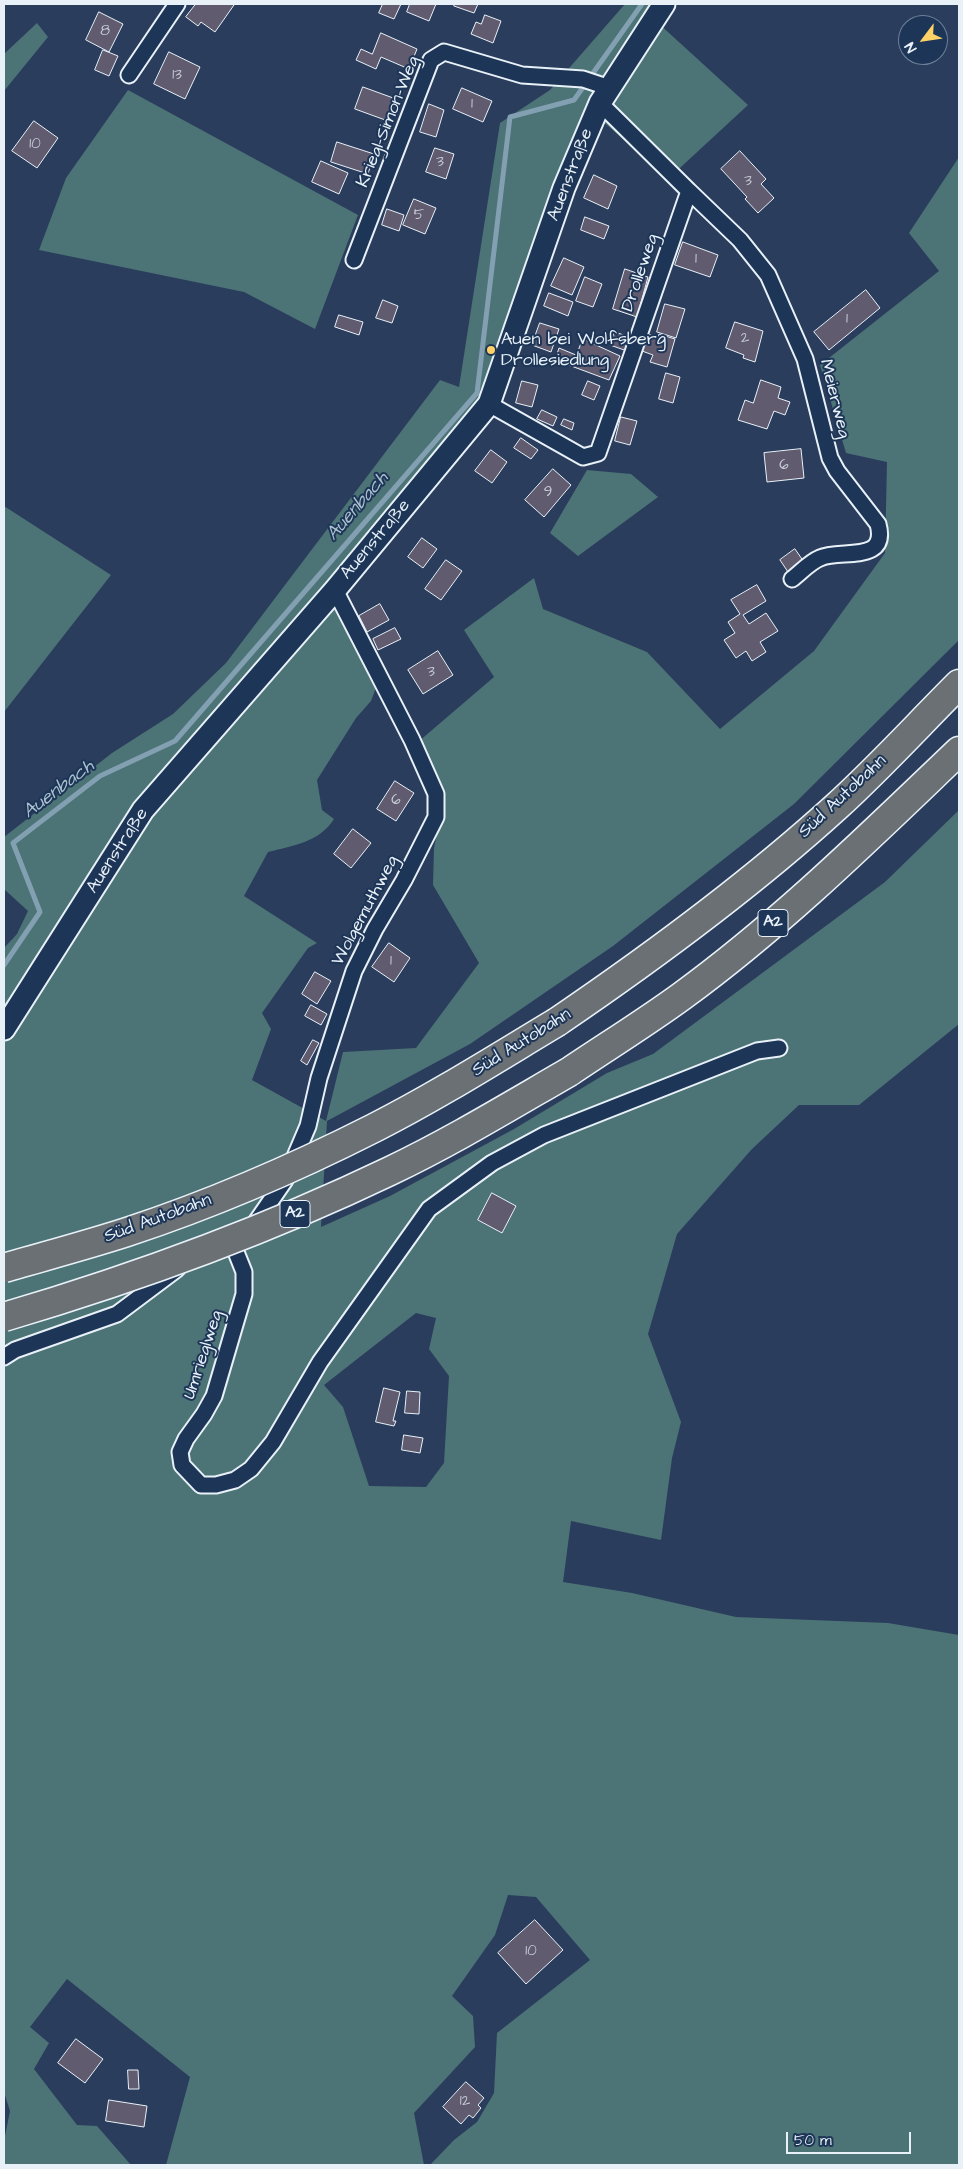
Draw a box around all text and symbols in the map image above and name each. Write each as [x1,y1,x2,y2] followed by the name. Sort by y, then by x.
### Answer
[898,15,948,65] north arrow
[100,23,110,41] house number: 8
[900,38,922,56] text: N
[353,53,425,191] street label: Kriegl-Simon-Weg
[172,67,182,85] house number: 13
[471,96,473,114] house number: 1
[543,126,599,224] street label: Auenstraße
[29,136,41,154] house number: 10
[436,154,444,172] house number: 3
[744,173,752,191] house number: 3
[414,207,424,225] house number: 5
[618,231,664,315] street label: Drolleweg
[695,251,697,269] house number: 1
[846,311,848,329] house number: 1
[501,329,666,372] place label: Auen bei Wolfsberg Drollesiedlung
[741,330,749,348] house number: 2
[485,344,497,356] marker: Auen bei Wolfsberg Drollesiedlung
[814,357,854,441] street label: Meierweg
[779,457,789,475] house number: 6
[322,468,394,546] water label: Auenbach
[544,484,552,502] house number: 9
[336,496,416,584] street label: Auenstraße
[427,664,435,682] house number: 3
[795,751,891,843] street label: Süd Autobahn
[19,756,99,824] water label: Auenbach
[391,792,401,810] house number: 6
[82,804,154,898] street label: Auenstraße
[328,852,404,970] street label: Wolgemuthweg
[758,910,788,936] road number: A2
[390,953,392,971] house number: 1
[469,1004,575,1082] street label: Süd Autobahn
[101,1190,215,1248] street label: Süd Autobahn
[280,1200,310,1228] road number: A2
[179,1308,229,1402] street label: Umrieglweg
[525,1943,537,1961] house number: 10
[460,2093,470,2111] house number: 12
[788,2122,913,2154] scale bar
[794,2130,832,2151] text: 50 m

